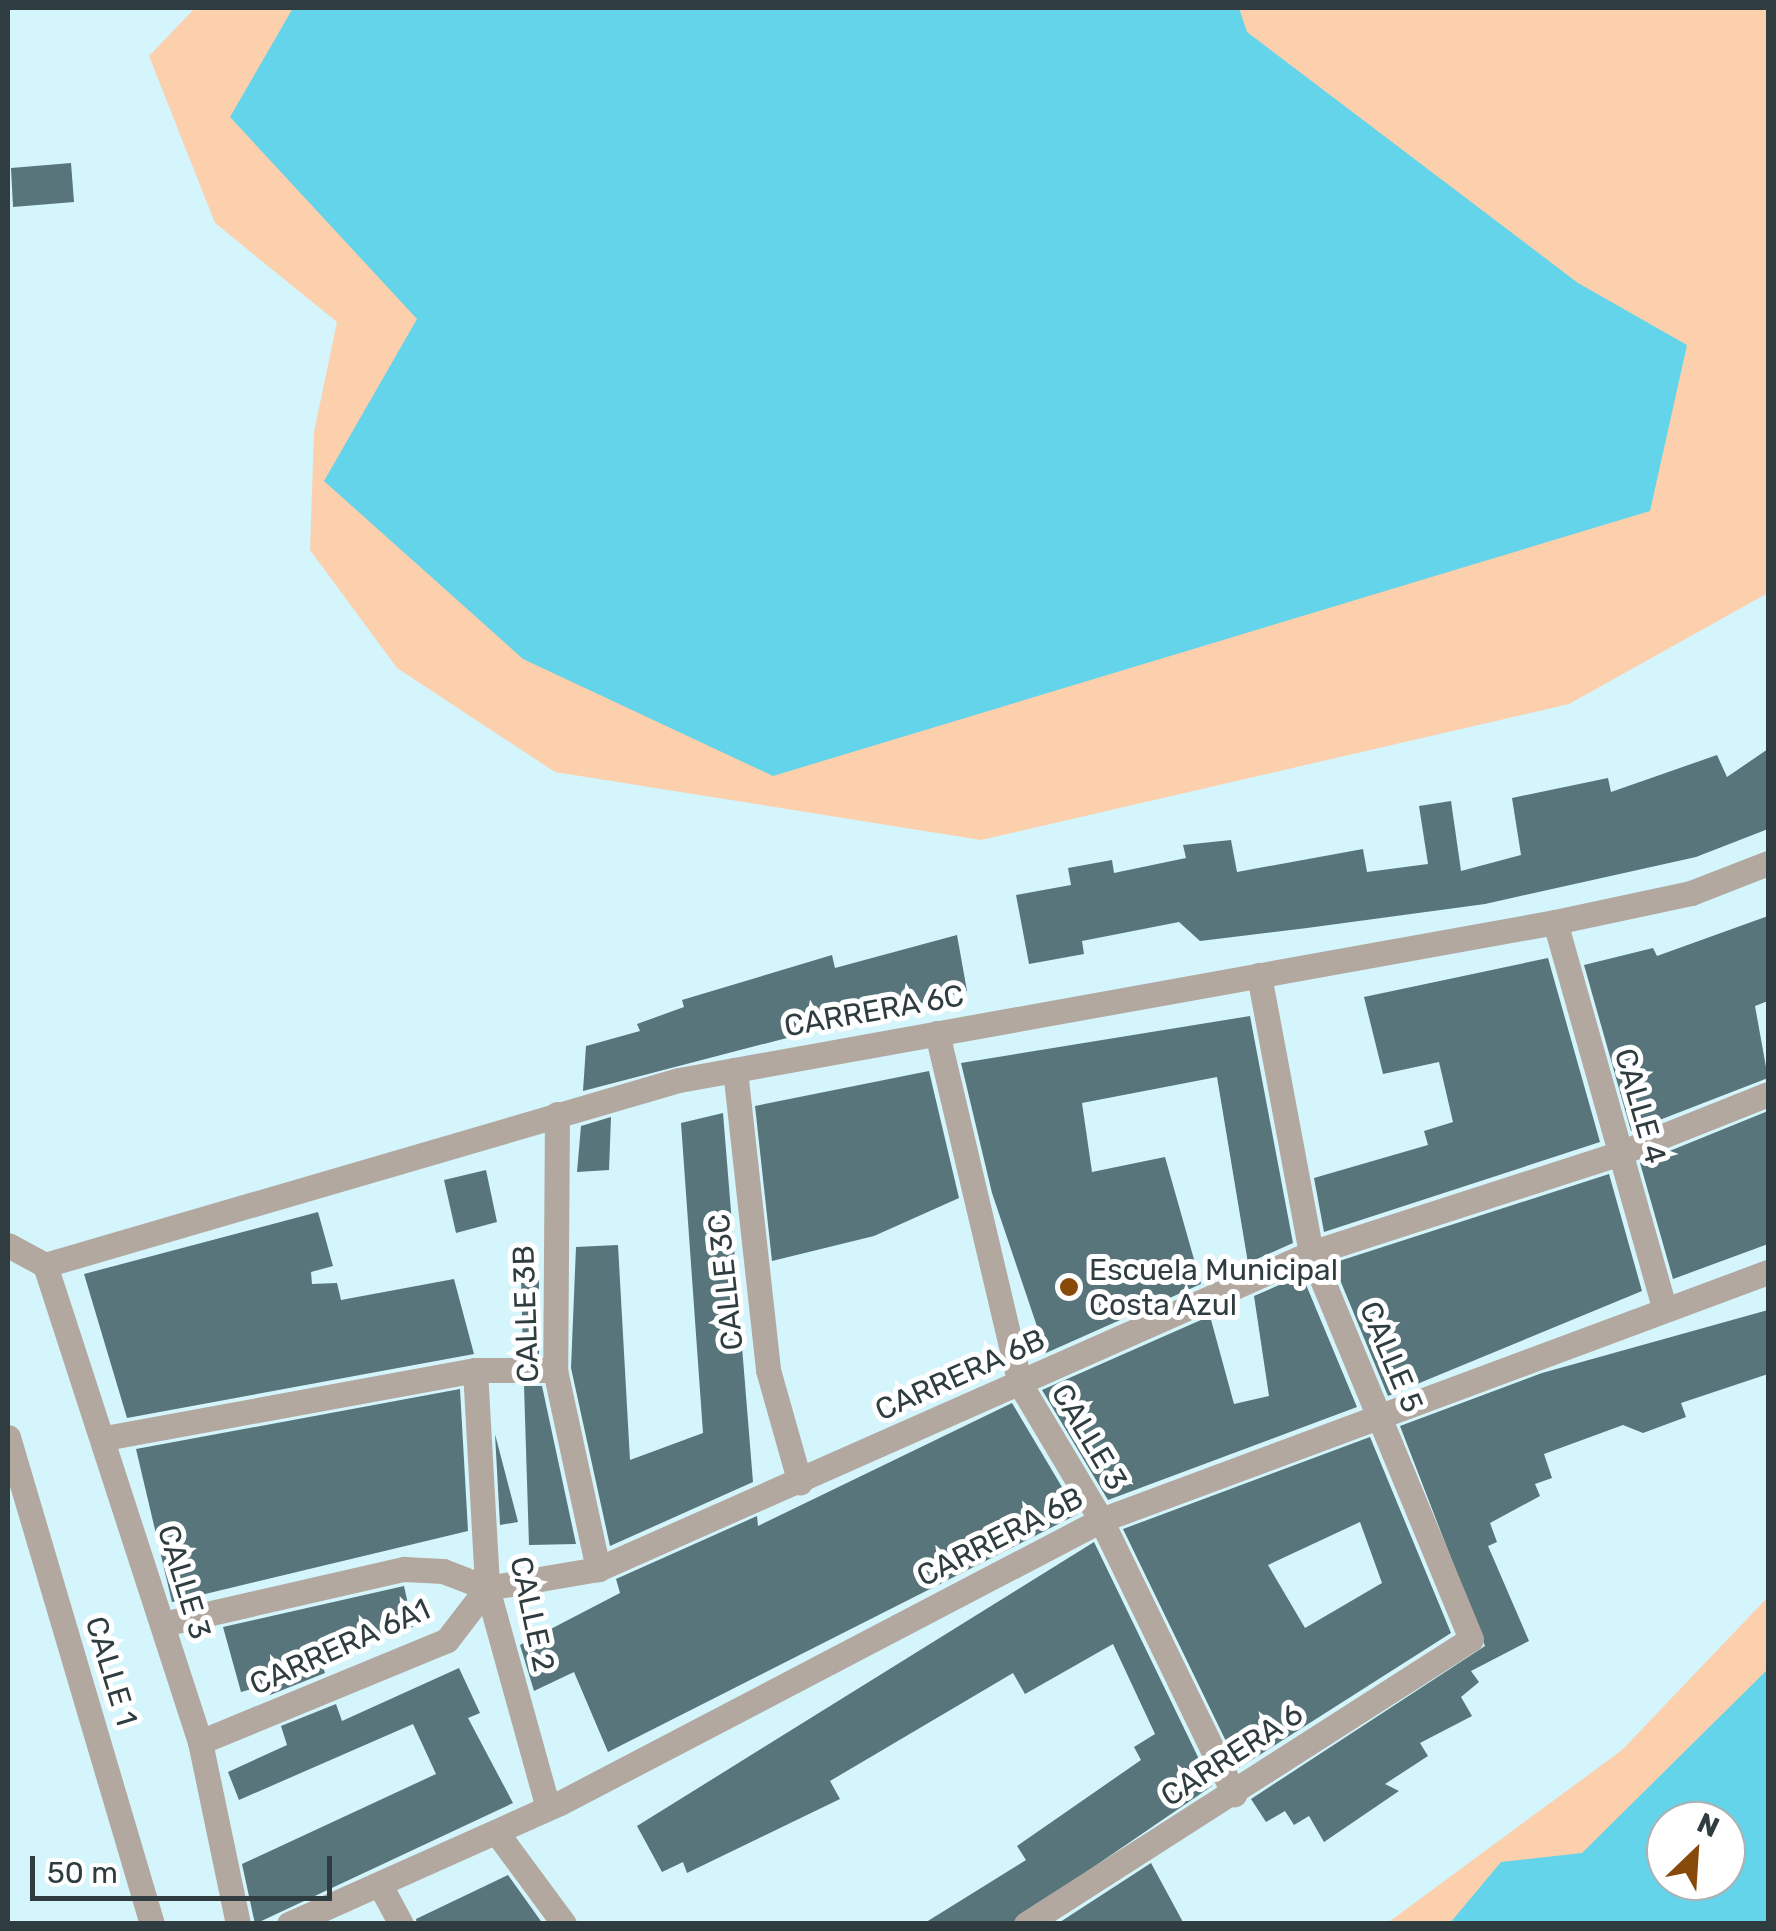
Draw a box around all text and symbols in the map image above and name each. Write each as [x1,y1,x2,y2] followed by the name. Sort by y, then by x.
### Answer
[781,977,967,1045] street label: CARRERA 6C
[1606,1044,1674,1168] street label: CALLE 4
[701,1212,751,1352] street label: CALLE 3C
[506,1245,546,1383] street label: CALLE 3B
[1089,1252,1338,1322] place label: Escuela Municipal Costa Azul
[1058,1276,1080,1298] marker: Escuela Municipal Costa Azul
[1352,1296,1430,1418] street label: CALLE 5
[869,1321,1051,1429] street label: CARRERA 6B
[1043,1377,1135,1497] street label: CALLE 3
[910,1480,1090,1594] street label: CARRERA 6B
[150,1521,218,1643] street label: CALLE 3
[502,1553,562,1675] street label: CALLE 2
[244,1591,436,1703] street label: CARRERA 6A1
[77,1612,145,1730] street label: CALLE 1
[1154,1696,1310,1814] street label: CARRERA 6
[1646,1801,1746,1901] north arrow
[1692,1806,1724,1844] text: N
[35,1836,338,1898] scale bar
[47,1855,118,1891] text: 50 m

